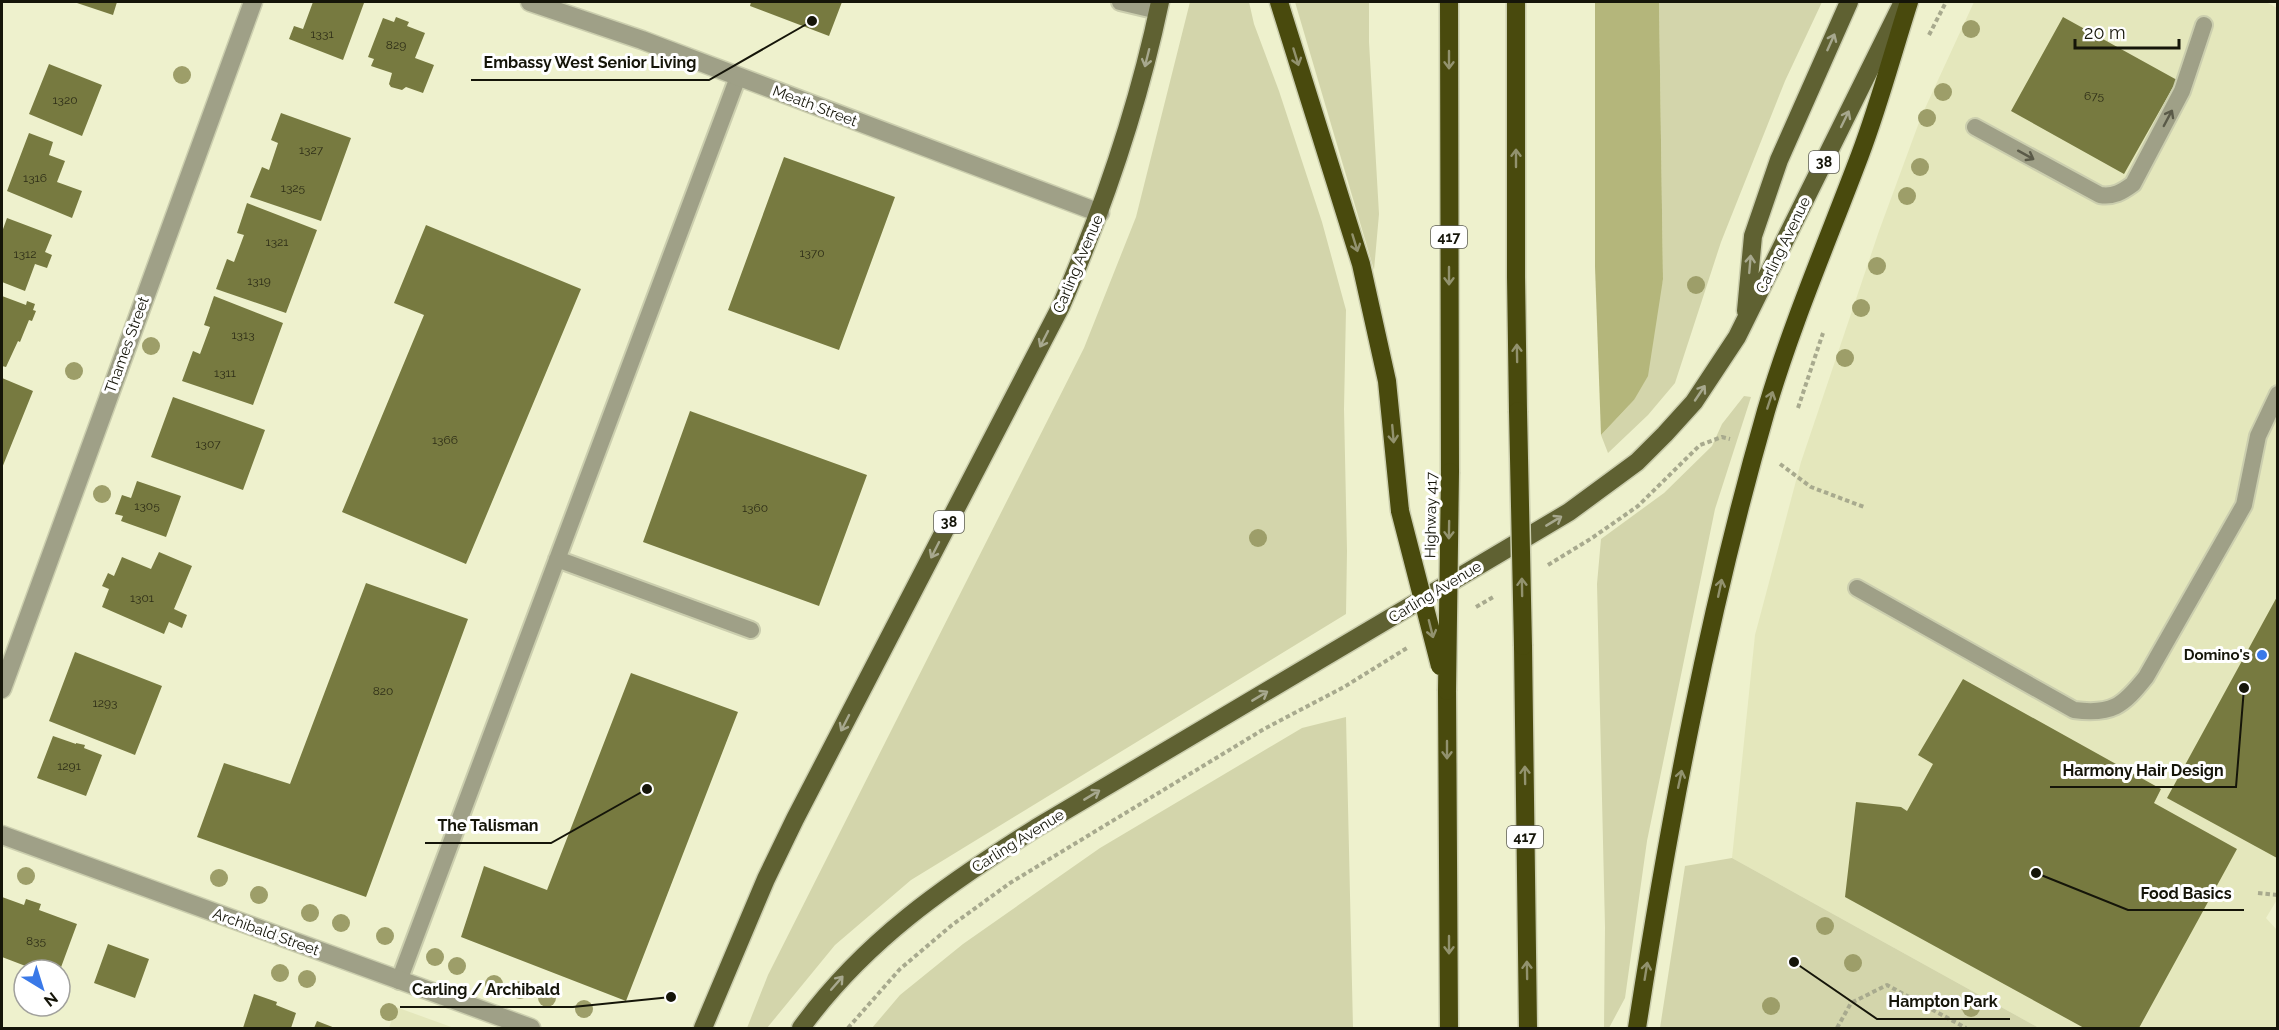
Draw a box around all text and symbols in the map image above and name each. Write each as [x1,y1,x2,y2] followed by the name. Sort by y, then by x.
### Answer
[2075,12,2178,50] scale bar
[2084,22,2126,43] text: 20 m
[310,27,334,41] house number: 1331
[1826,34,1837,52] one-way arrow
[386,38,406,52] house number: 829
[471,46,709,80] callout: Embassy West Senior Living
[1291,47,1302,66] one-way arrow
[1141,49,1153,68] one-way arrow
[1443,49,1455,69] one-way arrow
[484,53,696,72] text: Embassy West Senior Living
[770,82,860,130] street label: Meath Street
[2084,89,2104,103] house number: 675
[52,93,78,107] house number: 1320
[2162,110,2174,127] one-way arrow
[1839,111,1851,128] one-way arrow
[299,143,324,157] house number: 1327
[1510,148,1522,168] one-way arrow
[2017,150,2035,161] one-way arrow
[1809,151,1839,173] road number: 38
[23,171,47,185] house number: 1316
[281,181,306,195] house number: 1325
[1752,194,1814,296] street label: Carling Avenue
[1049,212,1107,316] street label: Carling Avenue
[1431,226,1467,248] road number: 417
[1350,233,1361,252] one-way arrow
[266,235,288,249] house number: 1321
[799,246,825,260] house number: 1370
[14,247,36,261] house number: 1312
[1745,254,1756,274] one-way arrow
[1443,265,1455,285] one-way arrow
[247,274,271,288] house number: 1319
[101,294,153,396] street label: Thames Street
[231,328,255,342] house number: 1313
[1038,330,1049,348] one-way arrow
[1511,343,1523,363] one-way arrow
[214,366,236,380] house number: 1311
[1693,385,1706,402] one-way arrow
[1765,391,1776,410] one-way arrow
[1388,424,1399,444] one-way arrow
[432,433,458,447] house number: 1366
[195,437,221,451] house number: 1307
[1421,472,1441,558] street label: Highway 417
[134,499,160,513] house number: 1305
[742,501,768,515] house number: 1360
[934,511,964,533] road number: 38
[1545,515,1562,527] one-way arrow
[1443,520,1455,540] one-way arrow
[929,540,940,558] one-way arrow
[1385,557,1485,627] street label: Carling Avenue
[1516,578,1527,598] one-way arrow
[1715,579,1726,598] one-way arrow
[130,591,154,605] house number: 1301
[1425,619,1437,638] one-way arrow
[2184,646,2250,664] place label: Domino's
[2255,648,2269,662] marker: Domino's
[373,684,393,698] house number: 820
[1251,690,1268,702] one-way arrow
[93,696,117,710] house number: 1293
[839,713,850,731] one-way arrow
[1441,739,1453,759] one-way arrow
[2050,753,2236,787] callout: Harmony Hair Design
[57,759,81,773] house number: 1291
[2062,761,2224,780] text: Harmony Hair Design
[1519,766,1530,786] one-way arrow
[1674,769,1686,788] one-way arrow
[1083,789,1100,801] one-way arrow
[969,805,1067,876] street label: Carling Avenue
[425,809,551,843] callout: The Talisman
[437,816,539,835] text: The Talisman
[1507,826,1543,848] road number: 417
[2128,876,2244,910] callout: Food Basics
[2140,884,2232,903] text: Food Basics
[210,904,322,960] street label: Archibald Street
[26,934,46,948] house number: 835
[1443,934,1454,954] one-way arrow
[12,958,72,1018] north arrow
[1521,961,1533,981] one-way arrow
[1640,961,1651,981] one-way arrow
[400,973,573,1007] callout: Carling / Archibald
[830,975,844,990] one-way arrow
[412,980,560,999] text: Carling / Archibald
[1877,985,2010,1019] callout: Hampton Park
[40,988,62,1011] text: N
[1888,992,1998,1011] text: Hampton Park

